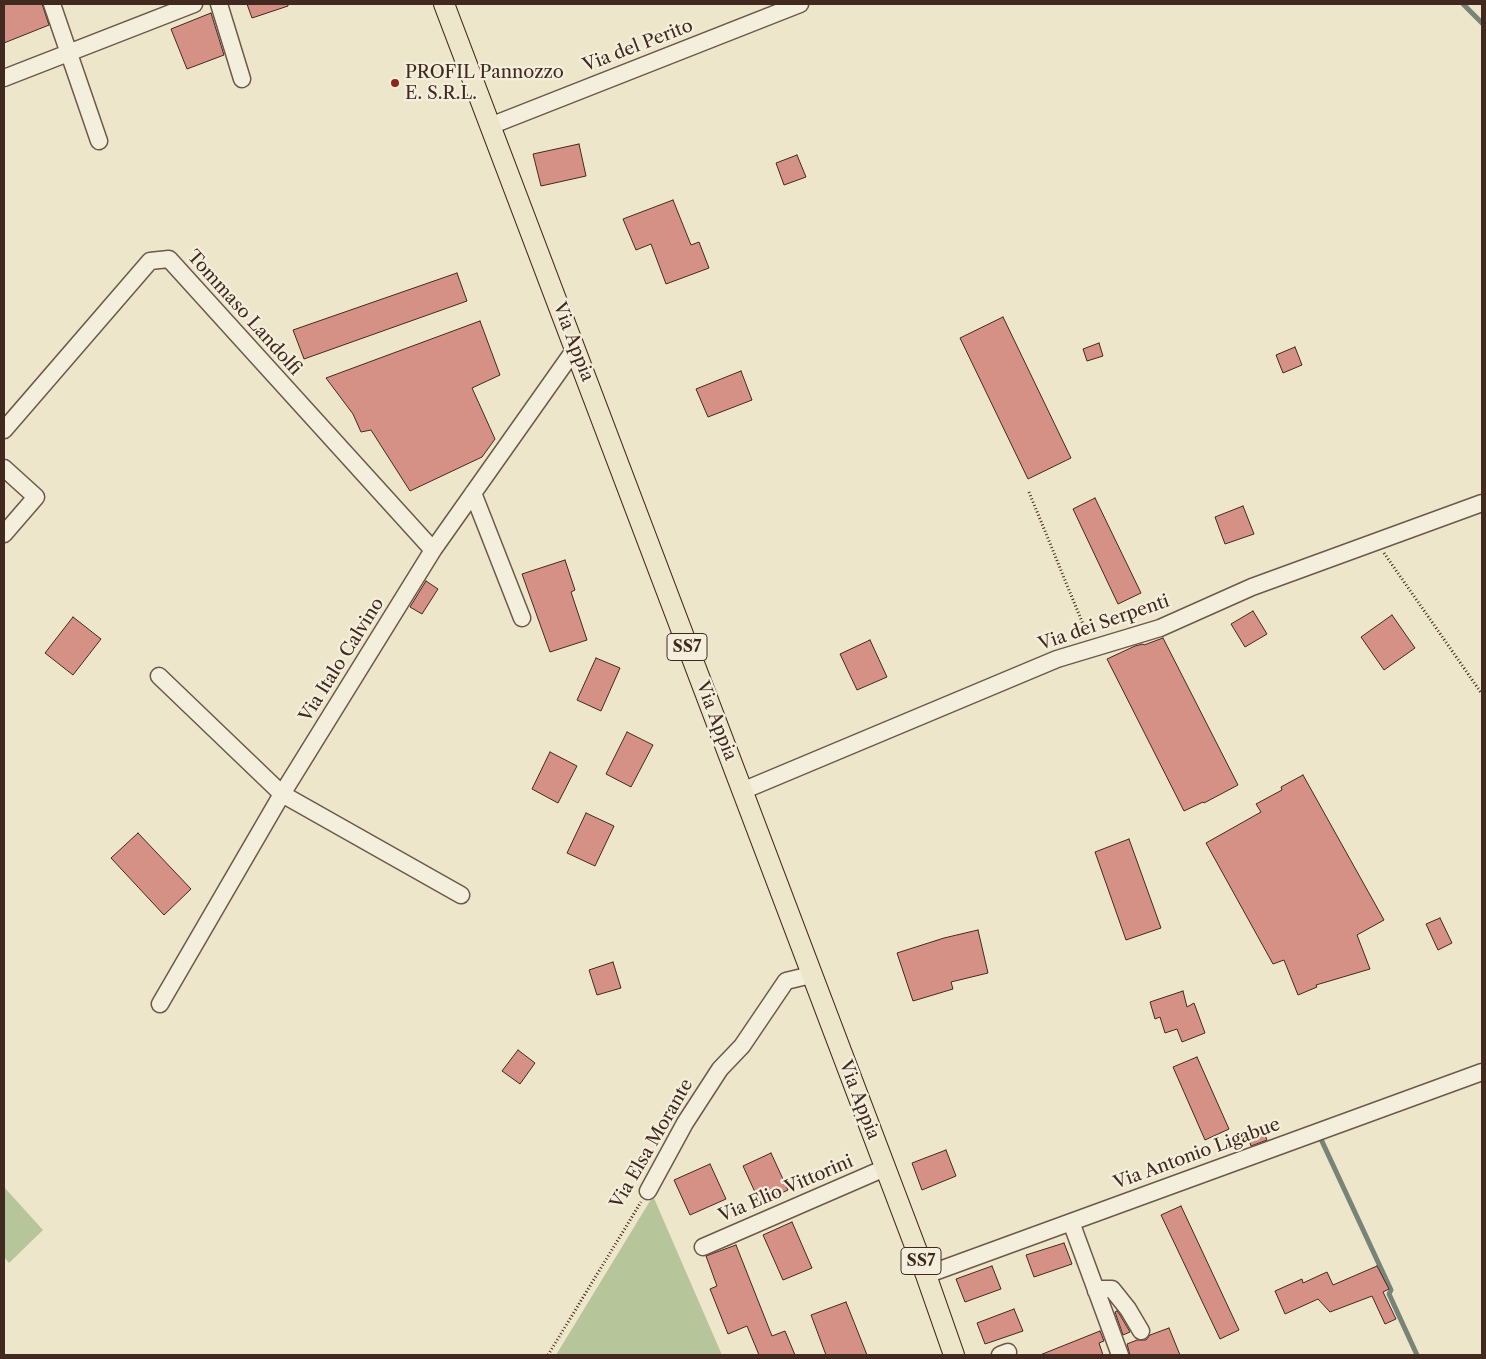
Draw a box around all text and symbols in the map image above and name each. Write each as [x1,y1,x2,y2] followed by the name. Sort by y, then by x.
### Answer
[580,15,696,77] street label: Via del Perito
[405,62,564,104] place label: PROFIL Pannozzo E. S.R.L.
[389,77,401,89] marker: PROFIL Pannozzo E. S.R.L.
[182,246,306,380] street label: Tommaso Landolfi
[548,299,598,385] street label: Via Appia
[1036,591,1172,655] street label: Via dei Serpenti
[295,594,389,726] street label: Via Italo Calvino
[667,634,707,660] road number: SS7
[691,678,741,764] street label: Via Appia
[834,1057,884,1143] street label: Via Appia
[606,1075,698,1213] street label: Via Elsa Morante
[1111,1114,1283,1194] street label: Via Antonio Ligabue
[716,1151,856,1227] street label: Via Elio Vittorini
[901,1248,941,1274] road number: SS7

